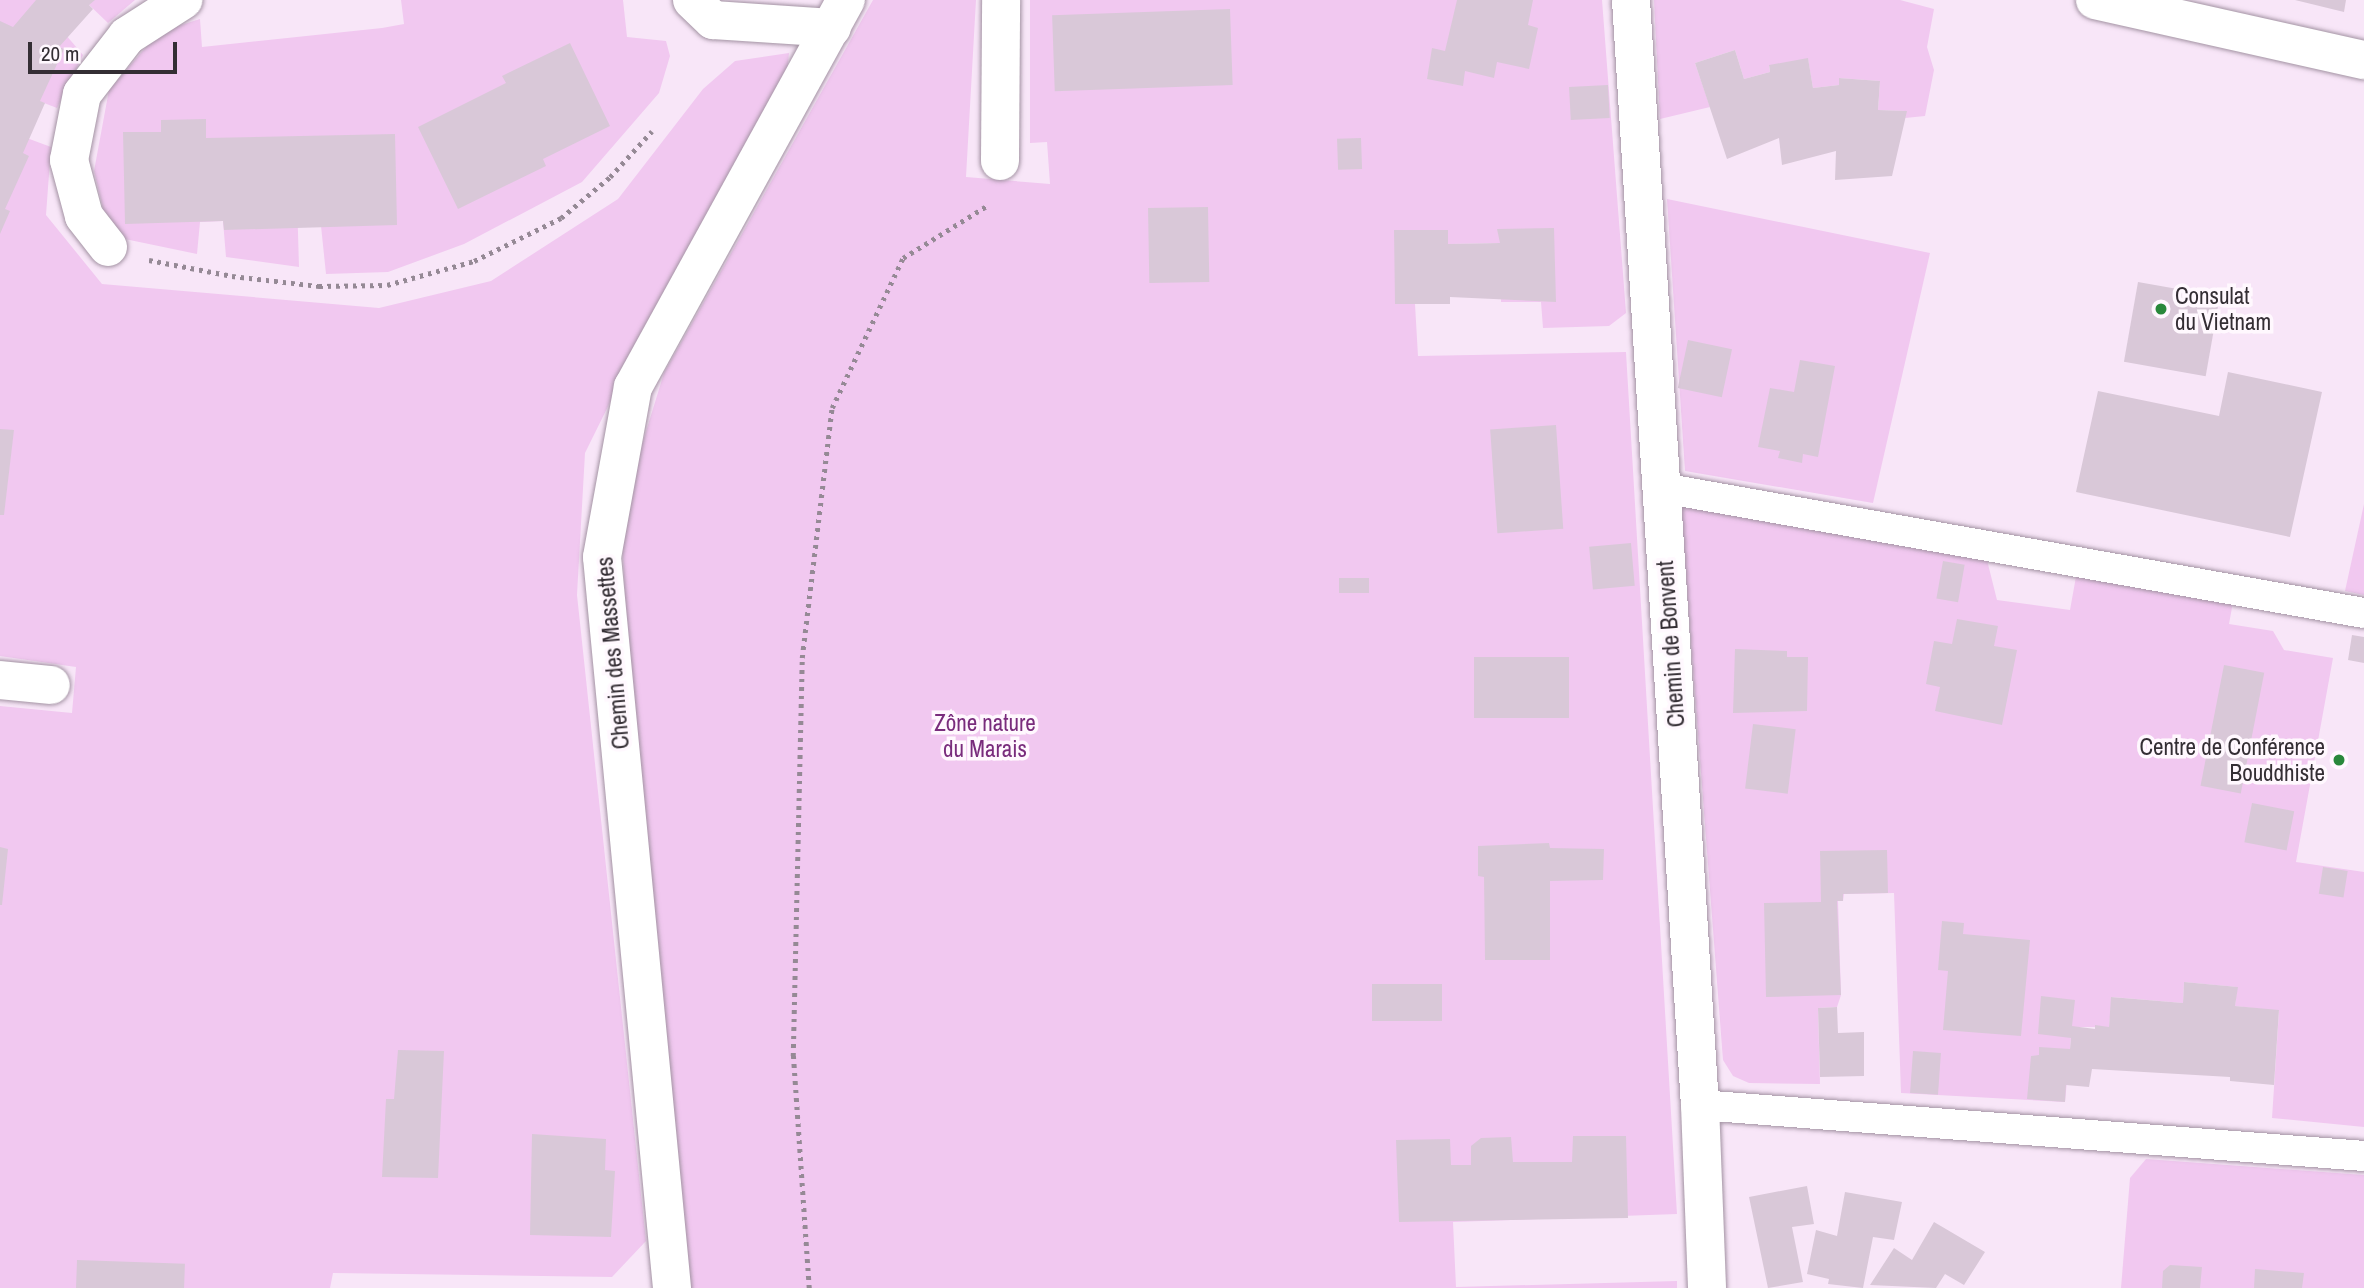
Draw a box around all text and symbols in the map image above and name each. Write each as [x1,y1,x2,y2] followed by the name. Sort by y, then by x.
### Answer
[32,28,180,72] scale bar
[41,39,79,68] text: 20 m
[2175,282,2271,336] place label: Consulat du Vietnam
[2153,301,2169,317] marker: Consulat du Vietnam
[591,556,635,750] street label: Chemin des Massettes
[1651,560,1691,728] street label: Chemin de Bonvent
[934,709,1036,763] park label: Zône nature du Marais
[2139,733,2325,787] place label: Centre de Conférence Bouddhiste
[2331,752,2347,768] marker: Centre de Conférence Bouddhiste

